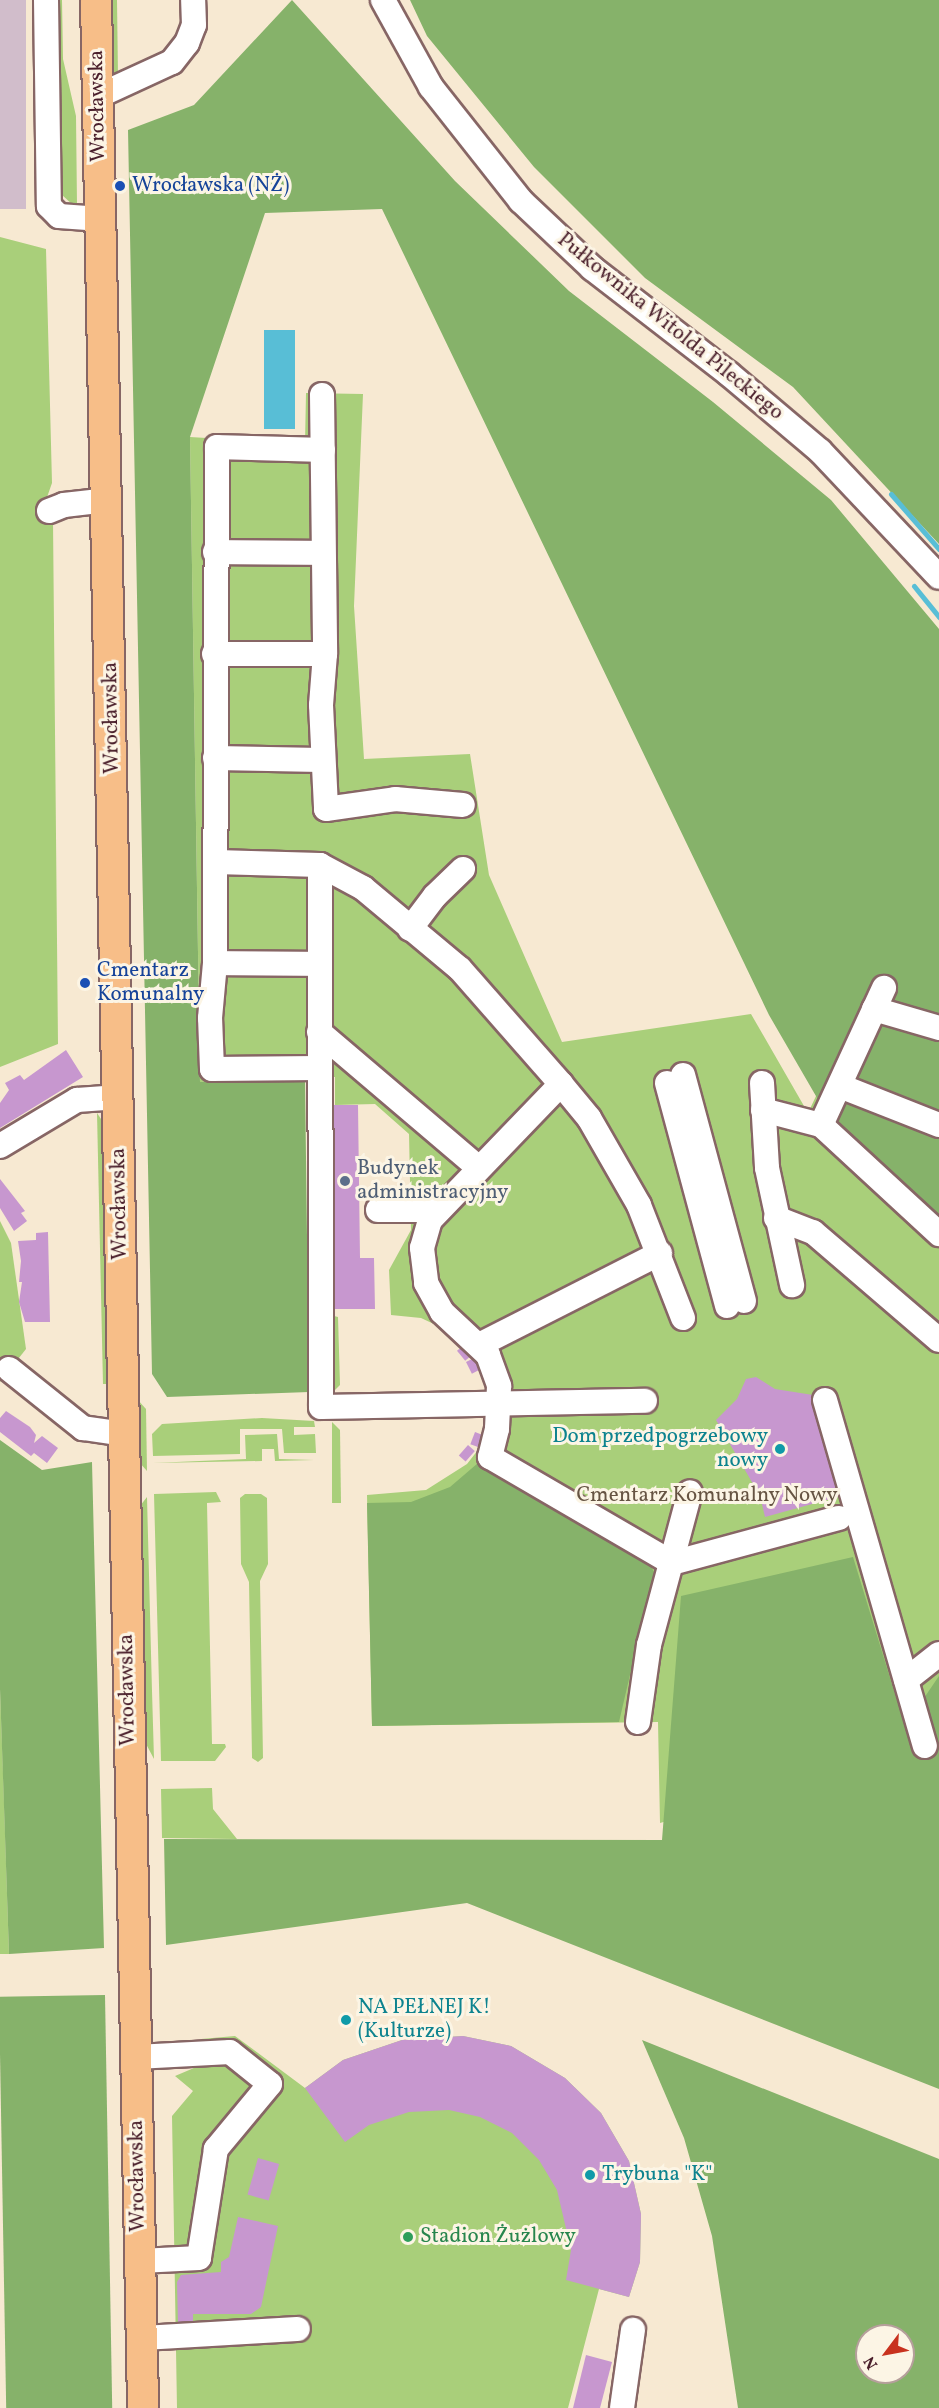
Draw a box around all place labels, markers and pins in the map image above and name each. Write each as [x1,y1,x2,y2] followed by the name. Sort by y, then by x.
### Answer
[132,173,289,199] place label: Wrocławska (NŻ)
[113,179,127,193] marker: Wrocławska (NŻ)
[97,958,204,1008] place label: Cmentarz Komunalny
[78,976,92,990] marker: Cmentarz Komunalny
[357,1156,508,1206] place label: Budynek administracyjny
[338,1174,352,1188] marker: Budynek administracyjny
[552,1424,768,1474] place label: Dom przedpogrzebowy nowy
[773,1442,787,1456] marker: Dom przedpogrzebowy nowy
[358,1995,491,2045] place label: NA PEŁNEJ K! (Kulturze)
[339,2013,353,2027] marker: NA PEŁNEJ K! (Kulturze)
[602,2162,713,2188] place label: Trybuna "K"
[583,2168,597,2182] marker: Trybuna "K"
[420,2224,576,2250] place label: Stadion Żużlowy
[401,2230,415,2244] marker: Stadion Żużlowy

